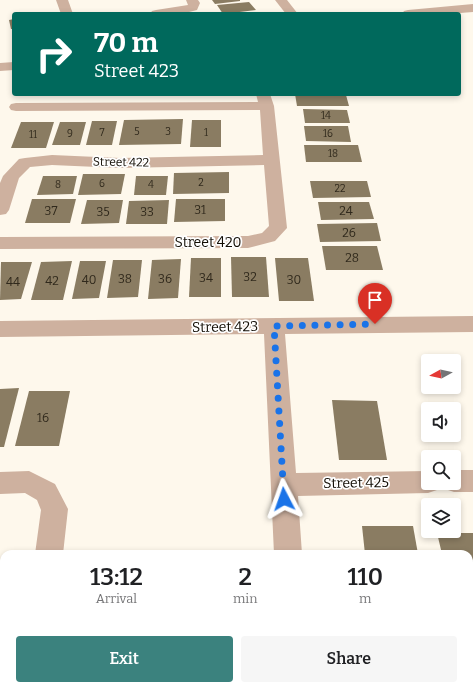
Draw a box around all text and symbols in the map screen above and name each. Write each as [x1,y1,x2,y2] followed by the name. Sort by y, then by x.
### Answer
[94,26,158,59] text: 70 m
[28,28,80,80] icon: right
[94,60,179,82] text: Street 423
[321,110,331,122] house number: 14
[134,126,140,138] house number: 5
[165,126,171,138] house number: 3
[99,127,105,139] house number: 7
[204,127,208,139] house number: 1
[67,128,73,140] house number: 9
[323,128,333,140] house number: 16
[29,129,37,141] house number: 11
[328,148,338,160] house number: 18
[93,155,149,169] street label: Street 422
[198,177,204,189] house number: 2
[99,178,105,190] house number: 6
[55,179,61,191] house number: 8
[148,179,154,191] house number: 4
[335,183,345,195] house number: 22
[194,203,206,217] house number: 31
[45,204,57,218] house number: 37
[339,204,353,218] house number: 24
[96,205,110,219] house number: 35
[140,205,154,219] house number: 33
[342,226,356,240] house number: 26
[174,234,242,251] street label: Street 420
[345,251,359,265] house number: 28
[243,270,257,284] house number: 32
[199,271,213,285] house number: 34
[118,272,132,286] house number: 38
[158,272,172,286] house number: 36
[82,273,96,287] house number: 40
[287,273,301,287] house number: 30
[45,274,59,288] house number: 42
[6,275,20,289] house number: 44
[358,283,392,324] pin
[364,289,386,311] icon: arrive
[192,318,258,336] street label: Street 423
[421,354,461,394] north arrow
[421,354,461,538] map controls
[421,402,461,442] button: sound
[37,411,49,425] house number: 16
[421,450,461,490] button: search
[323,474,389,492] street label: Street 425
[263,478,305,520] position arrow
[421,498,461,538] button: layers
[90,563,143,591] text: 13:12
[238,563,252,591] text: 2
[347,563,383,591] text: 110
[96,591,137,606] text: Arrival
[233,591,257,606] text: min
[359,591,371,606] text: m
[16,636,233,682] button: Exit
[241,636,457,682] button: Share

